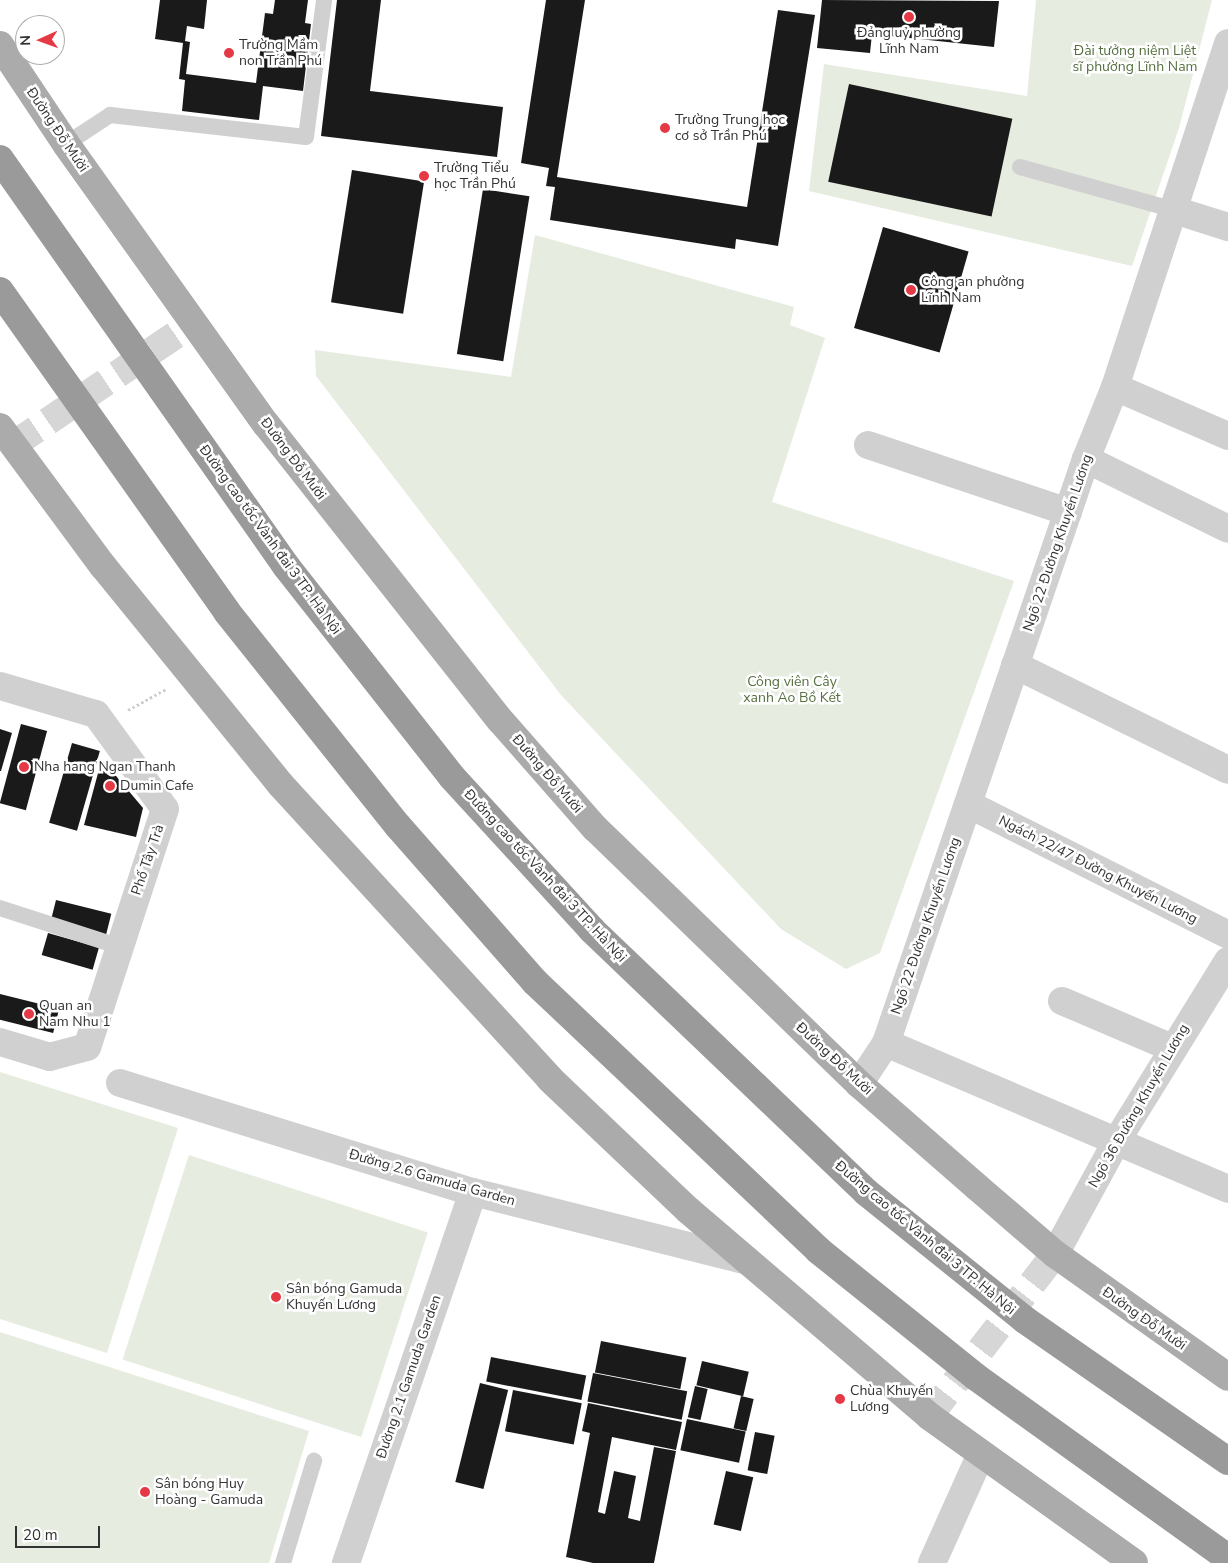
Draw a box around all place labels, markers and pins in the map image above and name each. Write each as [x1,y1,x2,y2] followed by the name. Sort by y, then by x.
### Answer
[903,11,915,23] marker: Đảng uỷ phường Lĩnh Nam
[857,25,961,58] place label: Đảng uỷ phường Lĩnh Nam
[239,37,322,70] place label: Trường Mầm non Trần Phú
[223,47,235,59] marker: Trường Mầm non Trần Phú
[675,112,785,144] place label: Trường Trung học cơ sở Trần Phú
[659,122,671,134] marker: Trường Trung học cơ sở Trần Phú
[434,160,516,192] place label: Trường Tiểu học Trần Phú
[418,170,430,182] marker: Trường Tiểu học Trần Phú
[921,274,1024,306] place label: Công an phường Lĩnh Nam
[905,284,917,296] marker: Công an phường Lĩnh Nam
[34,759,176,775] place label: Nha hang Ngan Thanh
[18,761,30,773] marker: Nha hang Ngan Thanh
[120,778,194,794] place label: Dumin Cafe
[104,780,116,792] marker: Dumin Cafe
[39,998,111,1030] place label: Quan an Nam Nhu 1
[23,1008,35,1020] marker: Quan an Nam Nhu 1
[286,1281,402,1314] place label: Sân bóng Gamuda Khuyến Lương
[270,1291,282,1303] marker: Sân bóng Gamuda Khuyến Lương
[850,1383,933,1415] place label: Chùa Khuyến Lương
[834,1393,846,1405] marker: Chùa Khuyến Lương
[155,1476,263,1508] place label: Sân bóng Huy Hoàng - Gamuda
[139,1486,151,1498] marker: Sân bóng Huy Hoàng - Gamuda

